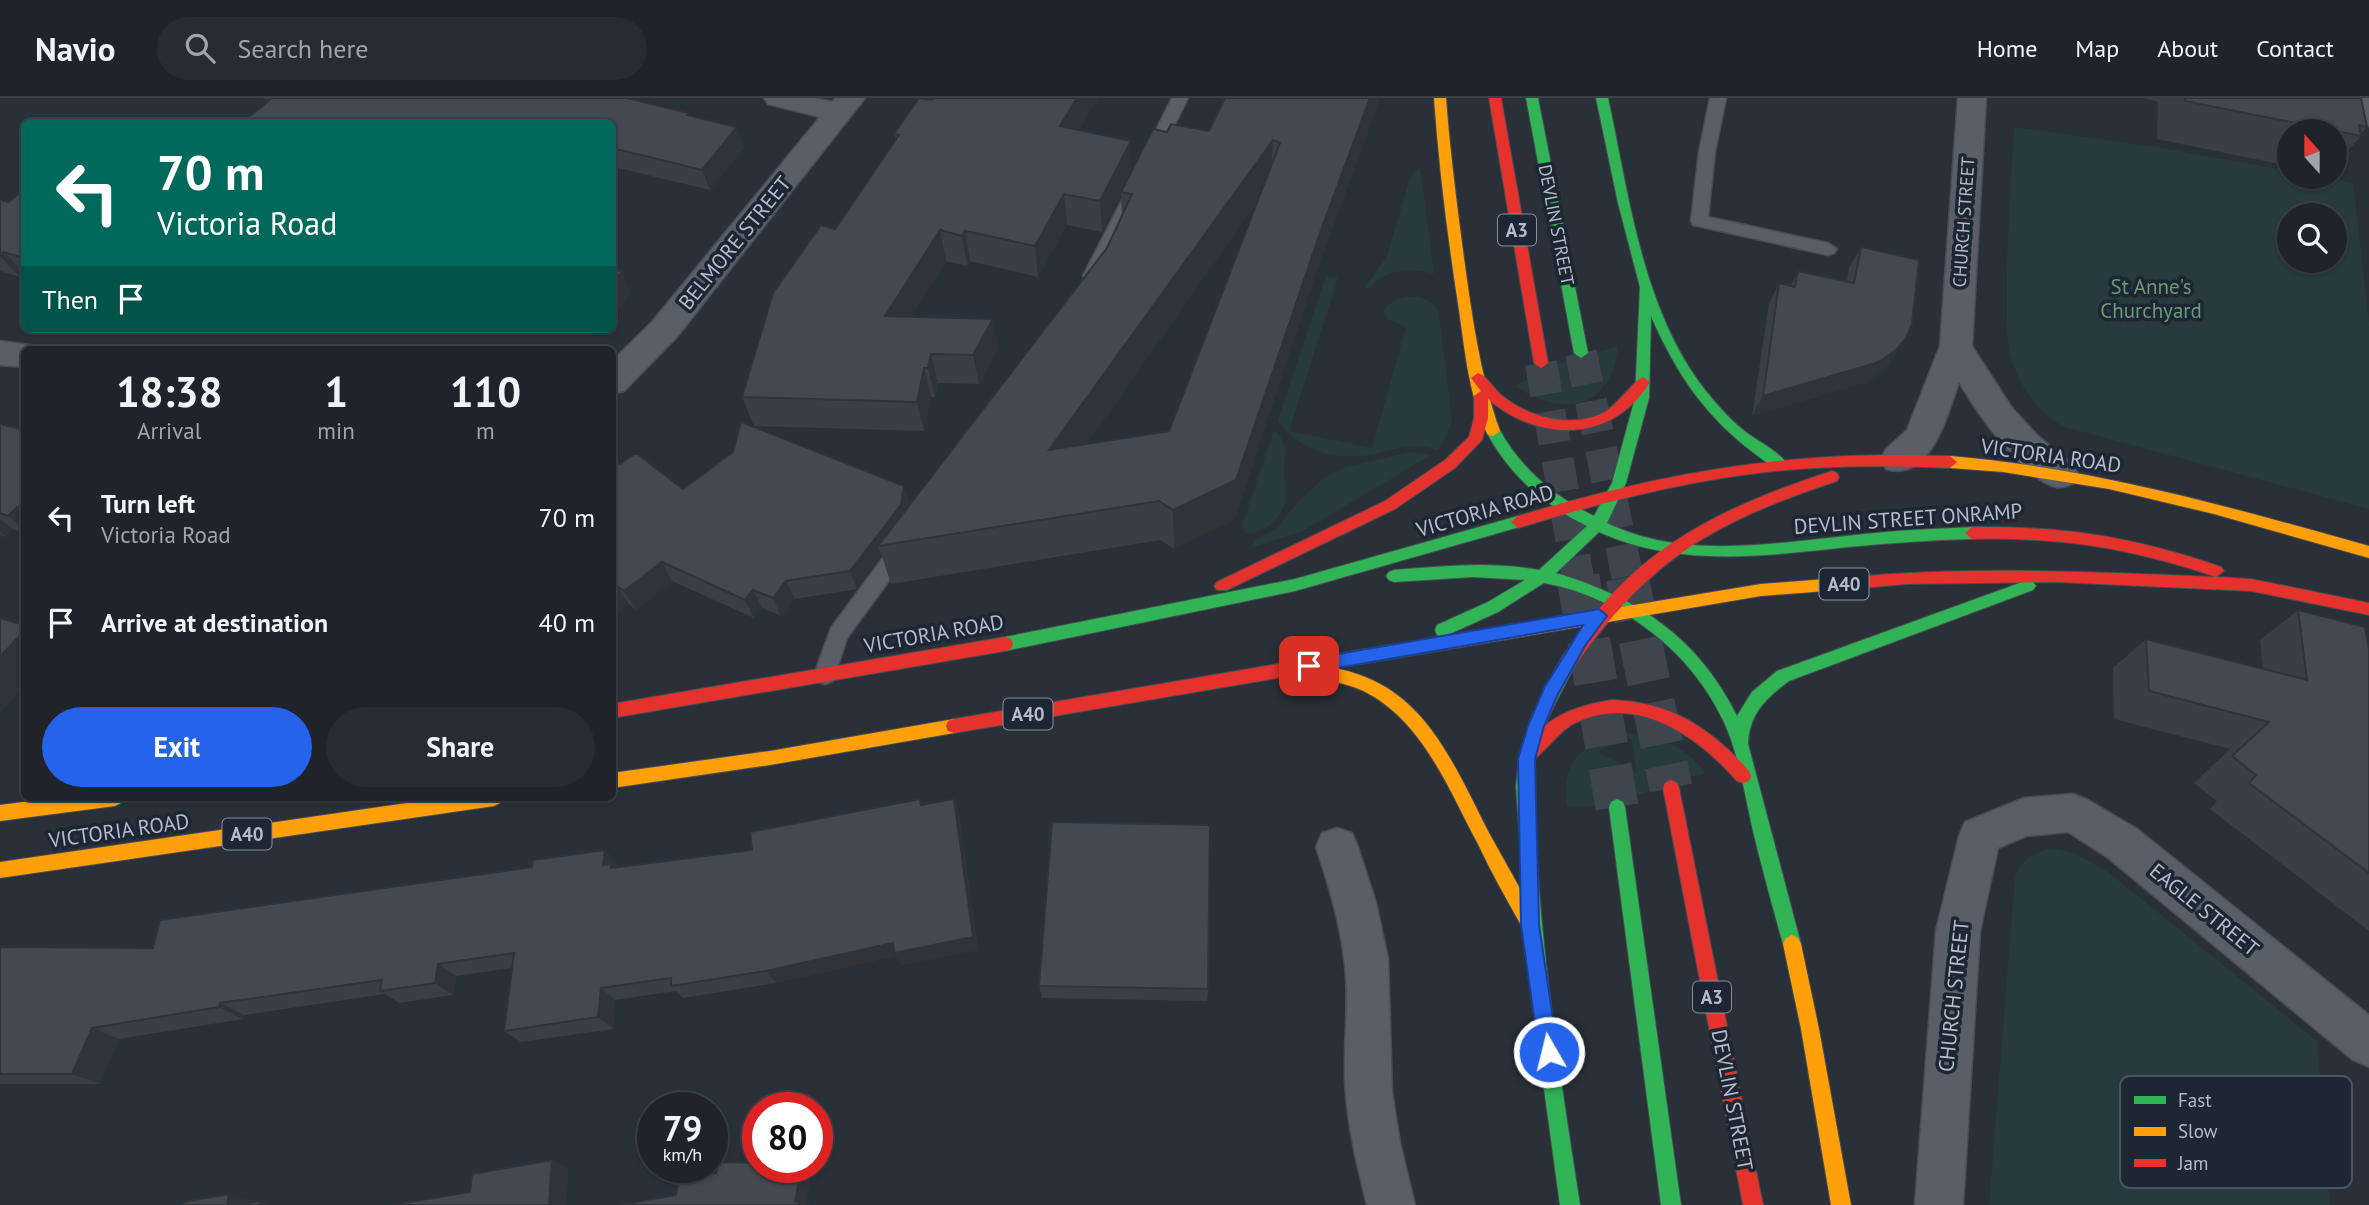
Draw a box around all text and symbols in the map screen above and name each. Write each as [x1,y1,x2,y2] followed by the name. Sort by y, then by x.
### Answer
[157,17,647,80] search box
[35,27,115,70] text: Navio
[181,29,219,67] icon: search
[237,32,369,65] text: Search here
[1977,33,2037,64] text: Home
[2075,33,2119,64] text: Map
[2157,33,2218,64] text: About
[2256,33,2334,64] text: Contact
[2277,119,2347,189] north arrow
[2277,119,2347,273] map controls
[157,140,264,204] text: 70 m
[42,147,133,238] icon: left
[1947,156,1980,288] street label: CHURCH STREET
[1534,163,1579,287] street label: DEVLIN STREET
[672,170,797,315] street label: BELMORE STREET
[157,202,337,244] text: Victoria Road
[2277,203,2347,273] button: search
[1498,214,1536,246] road number: A3
[2100,273,2202,324] park label: St Anne's Churchyard
[112,280,150,318] icon: arrive
[42,283,98,316] text: Then
[116,364,222,419] text: 18:38
[324,364,348,419] text: 1
[450,364,521,419] text: 110
[137,416,201,445] text: Arrival
[317,416,355,445] text: min
[476,416,495,445] text: m
[1978,432,2123,479] street label: VICTORIA ROAD
[1412,478,1557,543] street label: VICTORIA ROAD
[101,487,195,520] text: Turn left
[1793,497,2023,540] street label: DEVLIN STREET ONRAMP
[42,499,80,537] icon: left
[539,501,595,534] text: 70 m
[101,520,231,549] text: Victoria Road
[1820,569,1868,600] road number: A40
[42,604,80,642] icon: arrive
[101,606,328,639] text: Arrive at destination
[539,606,595,639] text: 40 m
[861,608,1006,659] street label: VICTORIA ROAD
[1279,636,1339,696] pin
[1290,647,1328,685] icon: arrive
[1004,698,1052,730] road number: A40
[42,707,312,787] button: Exit
[326,707,595,787] button: Share
[46,807,191,854] street label: VICTORIA ROAD
[222,818,272,849] road number: A40
[2144,857,2265,962] street label: EAGLE STREET
[1932,918,1975,1073] street label: CHURCH STREET
[1693,982,1731,1012] road number: A3
[1512,1015,1586,1089] position arrow
[1706,1027,1759,1173] street label: DEVLIN STREET
[2120,1076,2352,1188] legend
[2178,1088,2212,1112] text: Fast
[742,1092,833,1183] speed limit sign: 80
[663,1105,702,1151] text: 79
[2178,1119,2218,1143] text: Slow
[663,1143,702,1166] text: km/h
[2177,1151,2208,1175] text: Jam

